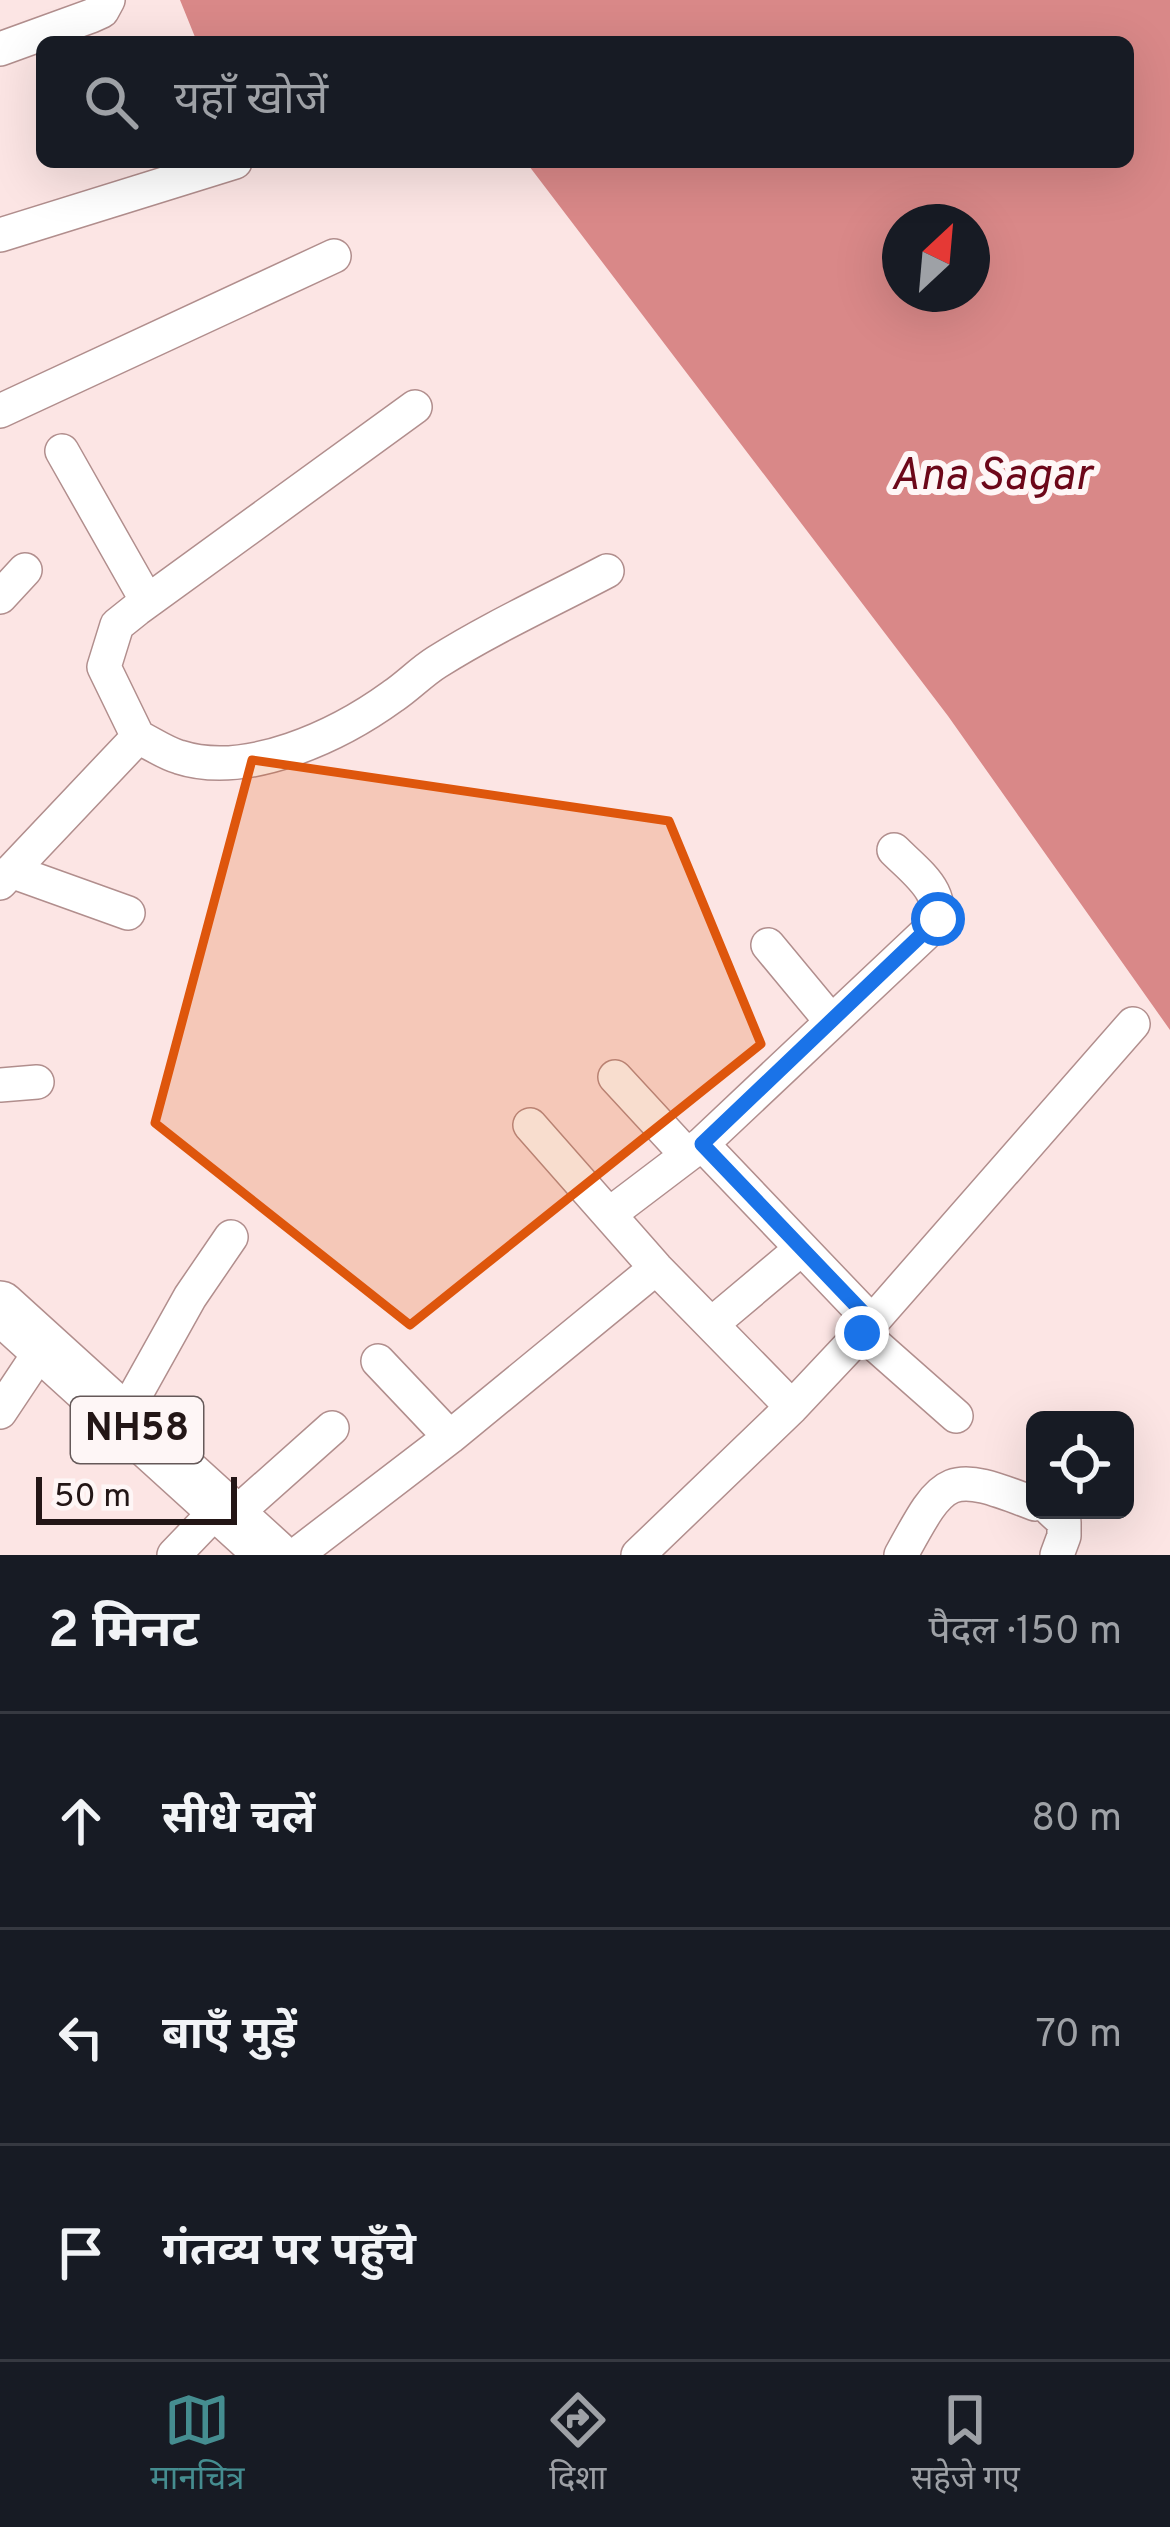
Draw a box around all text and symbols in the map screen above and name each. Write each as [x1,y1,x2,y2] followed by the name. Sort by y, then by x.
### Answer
[36,36,1134,168] search box
[78,69,144,135] icon: search
[174,73,328,130] text: यहाँ खोजें
[882,204,990,312] north arrow
[890,449,1096,506] water label: Ana Sagar
[911,892,965,946] route start
[835,1306,889,1360] route end
[71,1397,203,1463] road number: NH58
[1026,1411,1134,1519] map controls
[1026,1411,1134,1519] button: locate
[36,1471,237,1524] scale bar
[54,1477,131,1519] text: 50 m
[48,1601,199,1666] text: 2 मिनट
[928,1609,1122,1658] text: पैदल · 150 m
[48,1788,114,1854] icon: ahead
[162,1792,315,1849] text: सीधे चलें
[1031,1796,1122,1845] text: 80 m
[48,2004,114,2070] icon: left
[162,2008,297,2065] text: बाएँ मुड़ें
[1036,2012,1122,2061] text: 70 m
[48,2220,114,2286] icon: arrive
[162,2224,416,2281] text: गंतव्य पर पहुँचे
[150,2387,244,2502] tab: मानचित्र
[545,2387,611,2502] tab: दिशा
[911,2387,1020,2502] tab: सहेजे गए

